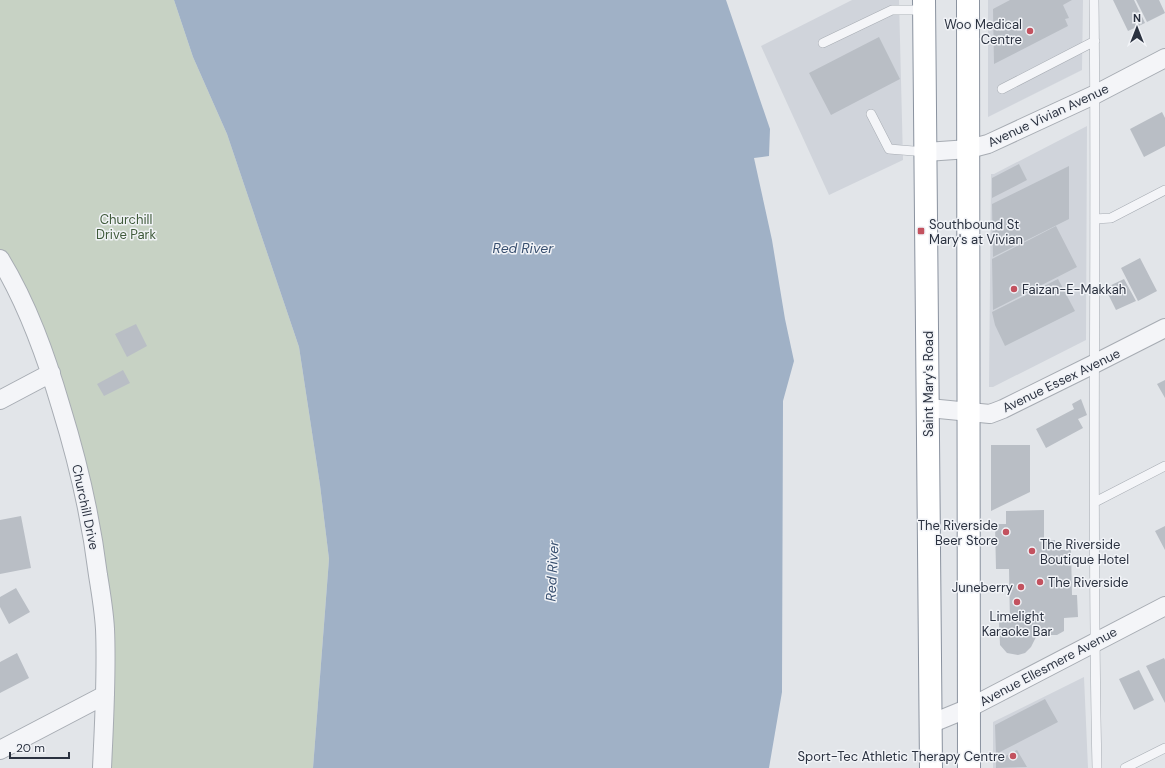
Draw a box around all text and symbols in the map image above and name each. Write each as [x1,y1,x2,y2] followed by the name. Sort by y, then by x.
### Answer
[1117,8,1157,48] north arrow
[1133,11,1141,25] text: N
[944,16,1022,48] place label: Woo Medical Centre
[1025,26,1035,36] marker: Woo Medical Centre
[985,80,1111,151] street label: Avenue Vivian Avenue
[96,211,156,243] park label: Churchill Drive Park
[929,216,1023,248] place label: Southbound St Mary's at Vivian
[916,226,926,236] marker: Southbound St Mary's at Vivian
[493,239,554,257] water label: Red River
[1022,281,1126,298] place label: Faizan-E-Makkah
[1009,284,1019,294] marker: Faizan-E-Makkah
[920,331,937,437] street label: Saint Mary's Road
[999,344,1123,416] street label: Avenue Essex Avenue
[68,463,103,551] street label: Churchill Drive
[918,517,998,549] place label: The Riverside Beer Store
[1001,527,1011,537] marker: The Riverside Beer Store
[1040,536,1129,568] place label: The Riverside Boutique Hotel
[541,539,563,602] water label: Red River
[1027,546,1037,556] marker: The Riverside Boutique Hotel
[1048,574,1128,591] place label: The Riverside
[1035,577,1045,587] marker: The Riverside
[952,579,1013,596] place label: Juneberry
[1016,582,1026,592] marker: Juneberry
[1012,597,1022,607] marker: Limelight Karaoke Bar
[982,608,1052,640] place label: Limelight Karaoke Bar
[977,623,1120,710] street label: Avenue Ellesmere Avenue
[10,734,69,760] scale bar
[16,740,45,756] text: 20 m
[798,748,1005,765] place label: Sport-Tec Athletic Therapy Centre
[1008,751,1018,761] marker: Sport-Tec Athletic Therapy Centre

